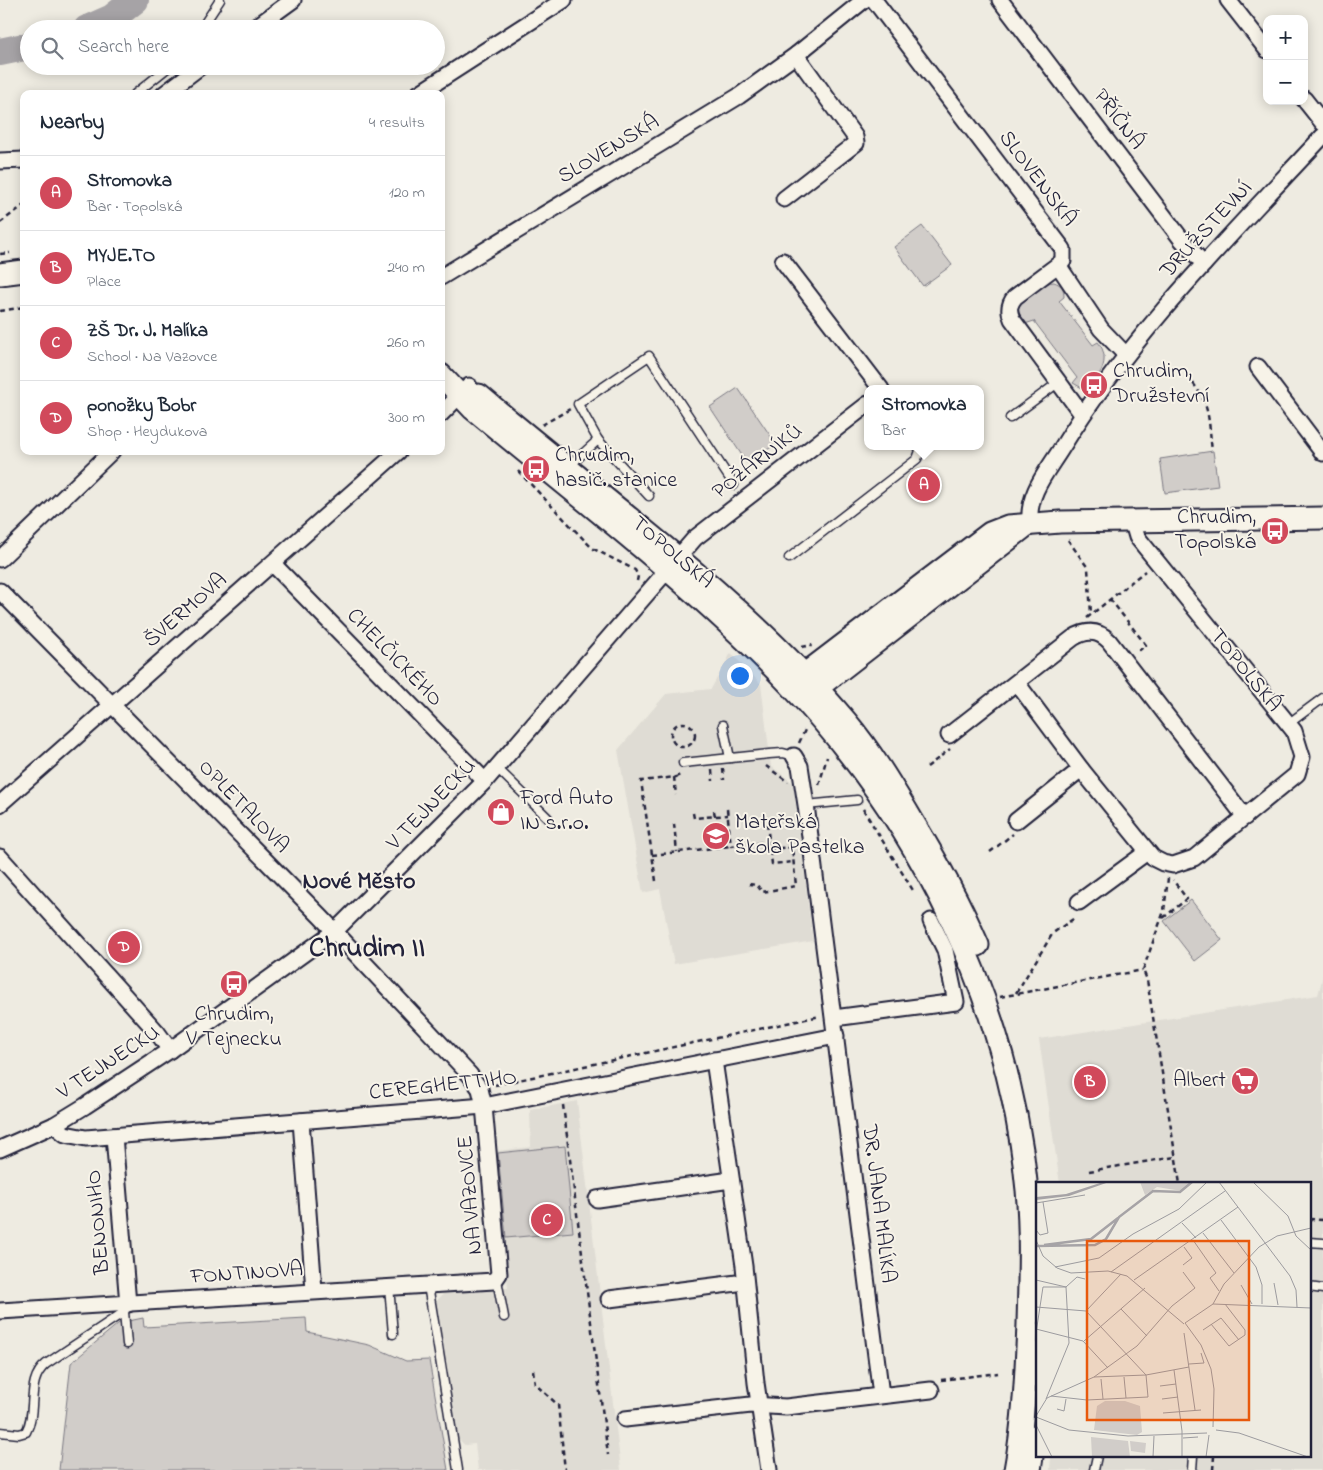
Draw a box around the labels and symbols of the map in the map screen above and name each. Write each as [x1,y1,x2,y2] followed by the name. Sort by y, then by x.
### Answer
[1084,83,1152,157] street label: PŘÍČNÁ
[552,107,666,193] street label: SLOVENSKÁ
[990,124,1084,234] street label: SLOVENSKÁ
[1152,174,1261,287] street label: DRUŽSTEVNÍ
[1112,356,1209,413] place label: Chrudim, Družstevní
[1079,370,1109,400] bus stop icon: Chrudim, Družstevní
[706,416,810,508] street label: POŽÁRNÍKŮ
[555,440,677,497] place label: Chrudim, hasič. stanice
[521,454,551,484] bus stop icon: Chrudim, hasič. stanice
[908,466,940,504] pin: A
[1174,502,1256,559] place label: Chrudim, Topolská
[624,509,720,597] street label: TOPOLSKÁ
[1260,516,1290,546] bus stop icon: Chrudim, Topolská
[137,566,235,656] street label: ŠVERMOVA
[338,601,450,715] street label: CHELČICKÉHO
[1201,622,1289,720] street label: TOPOLSKÁ
[727,663,753,689] your location
[379,752,484,859] street label: V TEJNECKU
[190,753,296,861] street label: OPLETALOVA
[519,783,613,840] place label: Ford Auto IN s.r.o.
[486,797,516,827] shop icon: Ford Auto IN s.r.o.
[735,807,865,864] place label: Mateřská škola Pastelka
[701,821,731,851] school or university icon: Mateřská škola Pastelka
[303,865,415,900] district label: Nové Město
[108,928,140,966] pin: D
[309,929,425,970] district label: Chrudim II
[219,969,249,999] bus stop icon: Chrudim, V Tejnecku
[185,999,282,1056] place label: Chrudim, V Tejnecku
[50,1018,167,1109] street label: V TEJNECKU
[368,1062,518,1110] street label: CEREGHETTIHO
[1074,1063,1106,1101] pin: B
[1173,1065,1227,1097] place label: Albert
[1230,1066,1260,1096] supermarket icon: Albert
[852,1122,904,1285] street label: DR. JANA MALÍKA
[450,1134,492,1256] street label: NA VAZOVCE
[78,1168,120,1277] street label: BENONIHO
[1036,1182,1310,1458] inset map
[531,1201,563,1239] pin: C
[189,1254,304,1294] street label: FONTINOVA

